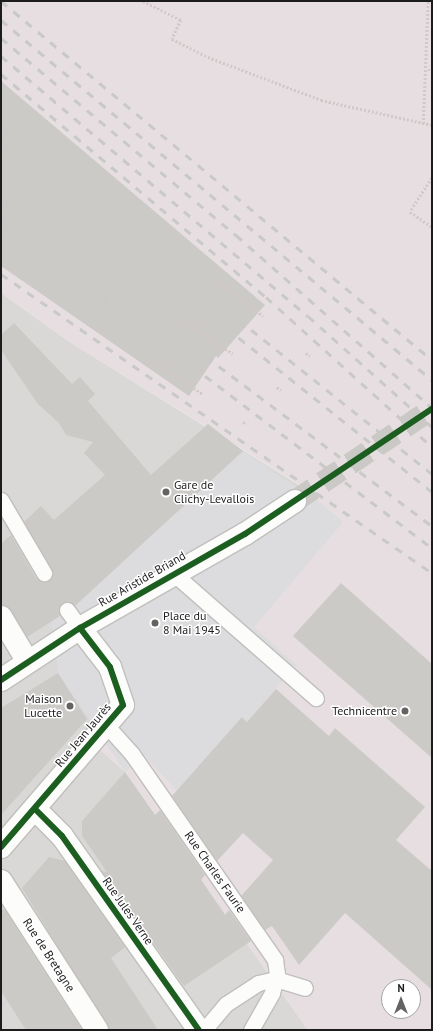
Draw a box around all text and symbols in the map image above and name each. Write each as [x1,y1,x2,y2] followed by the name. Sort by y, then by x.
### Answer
[174,478,254,506] place label: Gare de Clichy-Levallois
[161,487,171,497] marker: Gare de Clichy-Levallois
[96,548,188,610] street label: Rue Aristide Briand
[163,609,221,637] place label: Place du 8 Mai 1945
[150,618,160,628] marker: Place du 8 Mai 1945
[24,692,62,720] place label: Maison Lucette
[52,700,114,770] street label: Rue Jean Jaurès
[65,701,75,711] marker: Maison Lucette
[332,704,397,718] place label: Technicentre
[400,706,410,716] marker: Technicentre
[182,829,248,915] street label: Rue Charles Faurie
[99,874,157,948] street label: Rue Jules Verne
[20,915,78,995] street label: Rue de Bretagne
[381,979,421,1019] north arrow
[397,981,405,995] text: N

